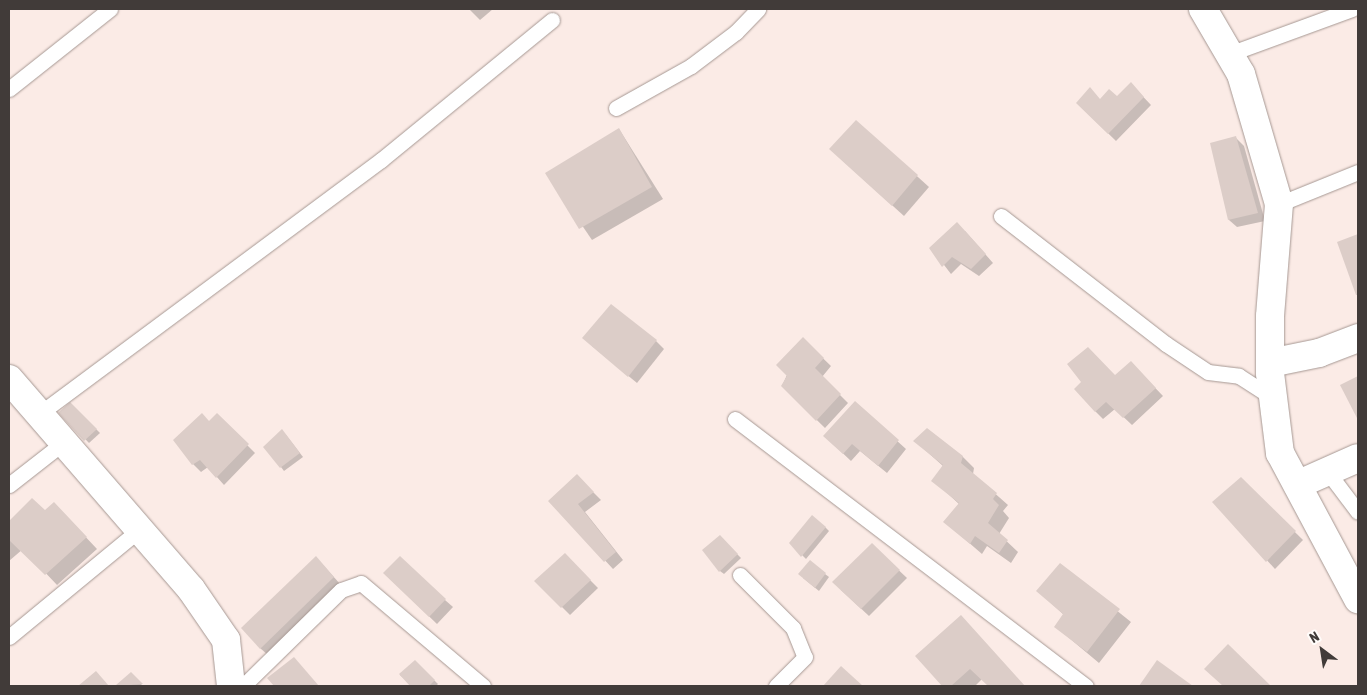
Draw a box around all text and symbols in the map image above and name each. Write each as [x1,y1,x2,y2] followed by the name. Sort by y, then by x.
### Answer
[1297,625,1347,675] north arrow
[1307,628,1322,646] text: N

